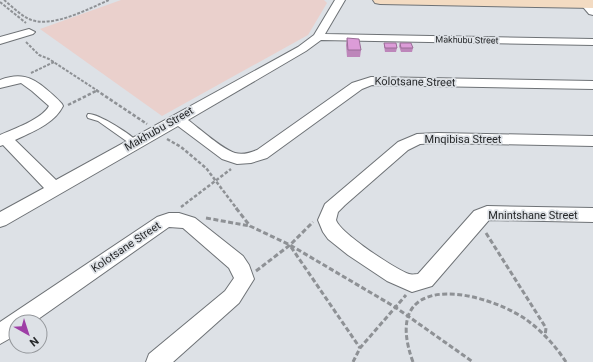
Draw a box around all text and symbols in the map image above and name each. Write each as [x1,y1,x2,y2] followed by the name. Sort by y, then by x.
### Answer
[435,34,499,46] street label: Makhubu Street
[374,75,456,89] street label: Kolotsane Street
[122,104,196,154] street label: Makhubu Street
[425,133,502,146] street label: Mnqibisa Street
[488,209,578,222] street label: Mnintshane Street
[89,219,163,275] street label: Kolotsane Street
[8,314,48,354] north arrow
[27,334,41,349] text: N

